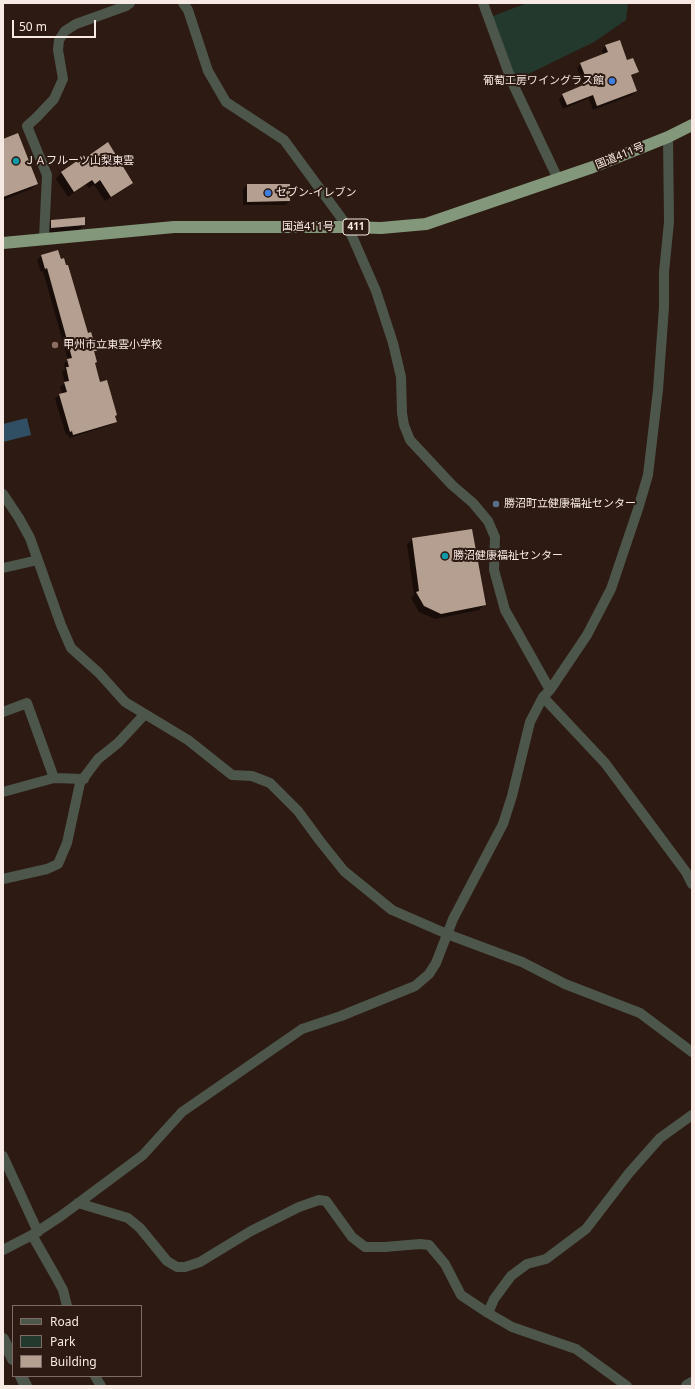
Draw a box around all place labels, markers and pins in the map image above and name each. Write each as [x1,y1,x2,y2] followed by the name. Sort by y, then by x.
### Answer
[483,74,604,88] place label: 葡萄工房ワイングラス館
[607,76,617,86] marker: 葡萄工房ワイングラス館
[24,154,134,168] place label: ＪＡフルーツ山梨東雲
[11,156,21,166] marker: ＪＡフルーツ山梨東雲
[276,186,357,200] place label: セブン-イレブン
[263,188,273,198] marker: セブン-イレブン
[63,338,162,352] place label: 甲州市立東雲小学校
[50,340,60,350] marker: 甲州市立東雲小学校
[504,497,636,511] place label: 勝沼町立健康福祉センター
[491,499,501,509] marker: 勝沼町立健康福祉センター
[453,549,563,563] place label: 勝沼健康福祉センター
[440,551,450,561] marker: 勝沼健康福祉センター

